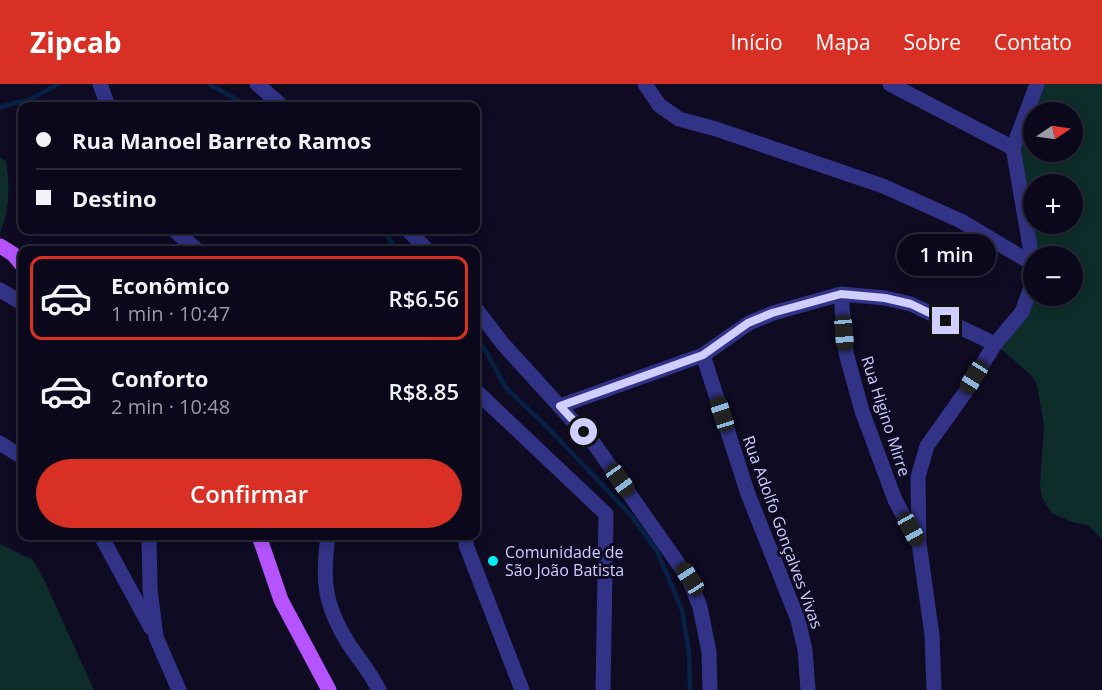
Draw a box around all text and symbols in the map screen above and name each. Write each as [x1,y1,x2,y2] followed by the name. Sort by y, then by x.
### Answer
[30,23,122,61] text: Zipcab
[730,28,783,56] text: Início
[816,28,871,56] text: Mapa
[904,28,961,56] text: Sobre
[994,28,1072,56] text: Contato
[1023,102,1083,162] north arrow
[1023,102,1083,306] map controls
[72,125,371,155] text: Rua Manoel Barreto Ramos
[1023,174,1083,234] button: +
[72,183,157,213] text: Destino
[896,234,996,276] callout: 1 min
[920,241,974,268] text: 1 min
[1023,246,1083,306] button: −
[111,270,230,300] text: Econômico
[39,271,93,325] icon: car
[389,283,459,313] text: R$6.56
[111,300,230,327] text: 1 min · 10:47
[932,307,959,334] route end
[833,314,855,352] car
[856,353,916,479] street label: Rua Higino Mirre
[957,357,991,397] car
[111,363,208,393] text: Conforto
[39,364,93,418] icon: car
[389,376,459,406] text: R$8.85
[111,393,230,420] text: 2 min · 10:48
[708,394,736,434] car
[570,418,597,445] route start
[738,432,828,632] street label: Rua Adolfo Gonçalves Vivas
[36,459,462,528] button: Confirmar
[602,460,638,500] car
[894,509,928,549] car
[505,541,624,581] place label: Comunidade de São João Batista
[486,554,500,568] marker: Comunidade de São João Batista
[673,559,707,599] car

